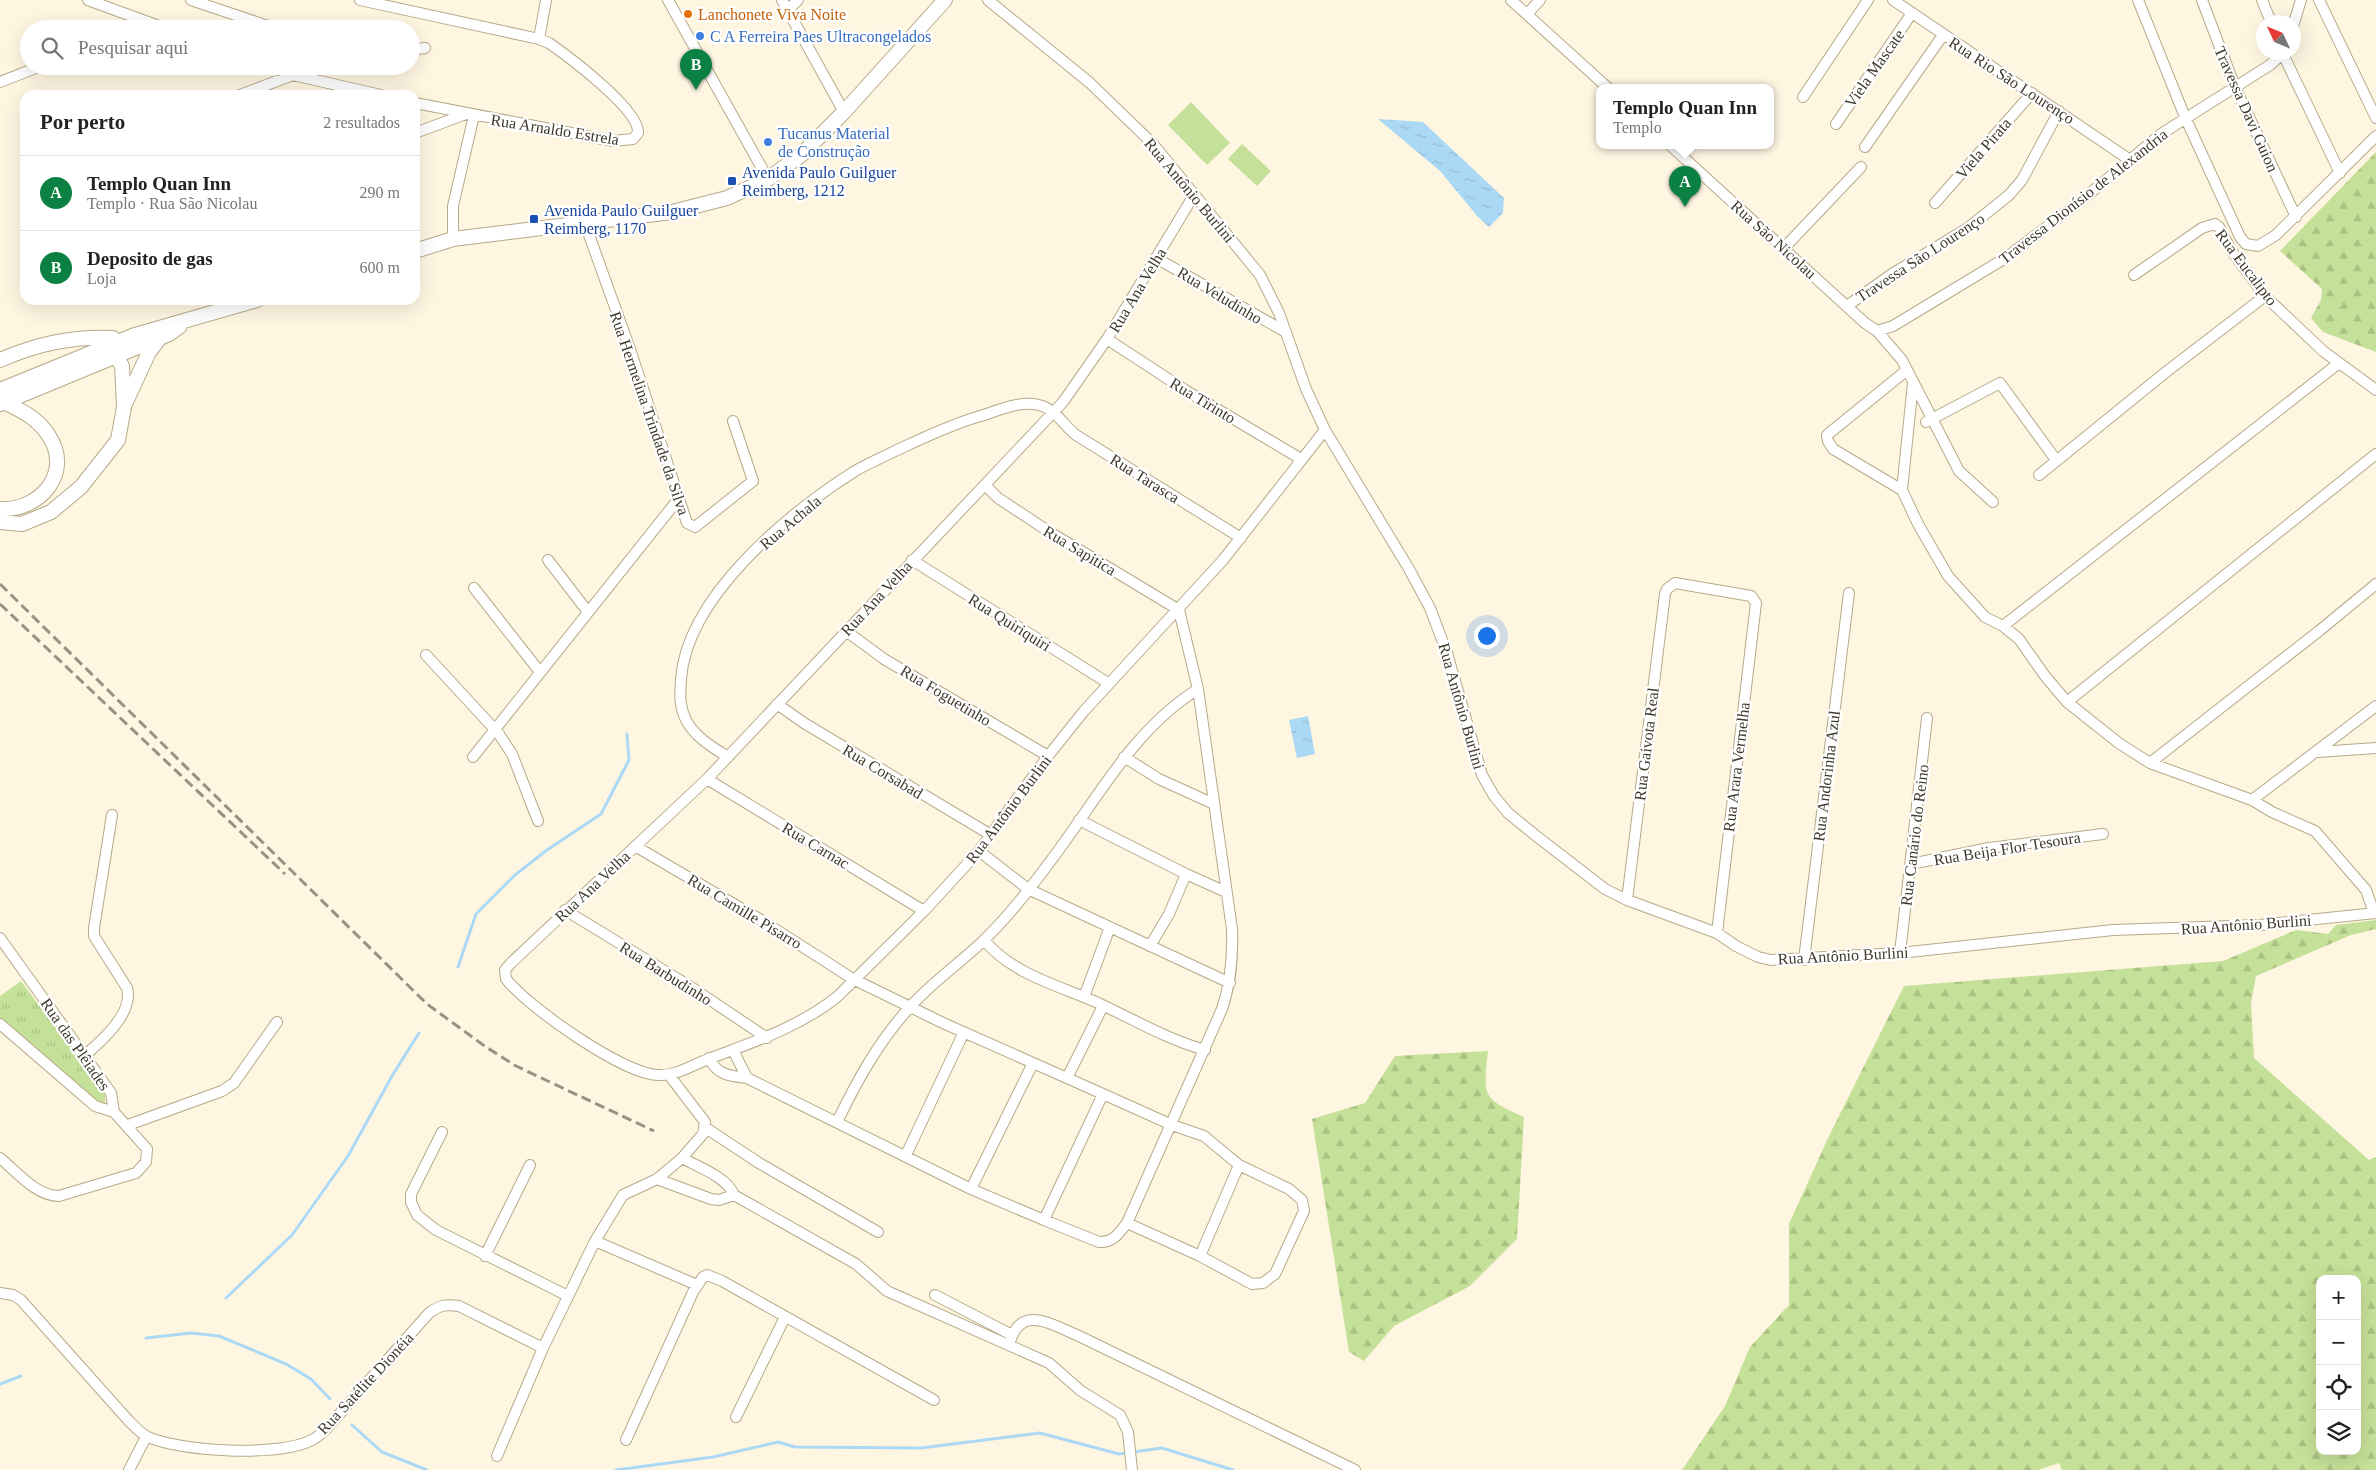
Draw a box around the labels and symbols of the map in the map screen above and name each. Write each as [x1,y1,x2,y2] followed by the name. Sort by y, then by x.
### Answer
[698,6,846,23] place label: Lanchonete Viva Noite
[682,8,694,20] marker: Lanchonete Viva Noite
[2256,15,2301,60] north arrow
[1841,26,1907,110] street label: Viela Mascate
[710,28,931,46] place label: C A Ferreira Paes Ultracongelados
[694,30,706,42] marker: C A Ferreira Paes Ultracongelados
[1945,33,2078,128] street label: Rua Rio São Lourenço
[2211,44,2282,175] street label: Travessa Davi Guion
[680,49,712,90] pin: B
[490,111,620,148] street label: Rua Arnaldo Estrela
[1952,114,2014,182] street label: Viela Pirata
[778,125,890,161] place label: Tucanus Material de Construção
[1996,125,2171,267] street label: Travessa Dionísio de Alexandria
[1141,135,1238,246] street label: Rua Antônio Burlini
[762,136,774,148] marker: Tucanus Material de Construção
[742,164,897,200] place label: Avenida Paulo Guilguer Reimberg, 1212
[1669,166,1701,207] pin: A
[726,175,738,187] marker: Avenida Paulo Guilguer Reimberg, 1212
[1728,197,1820,282] street label: Rua São Nicolau
[544,202,699,238] place label: Avenida Paulo Guilguer Reimberg, 1170
[1853,210,1988,306] street label: Travessa São Lourenço
[528,213,540,225] marker: Avenida Paulo Guilguer Reimberg, 1170
[2212,226,2281,309] street label: Rua Eucalipto
[1106,245,1169,336] street label: Rua Ana Velha
[1175,264,1265,327] street label: Rua Veludinho
[607,309,692,517] street label: Rua Hermelina Trindade da Silva
[1167,374,1239,427] street label: Rua Tirinto
[1107,451,1182,506] street label: Rua Tarasca
[756,492,824,553] street label: Rua Achala
[1040,522,1119,580] street label: Rua Sapitica
[838,558,915,639] street label: Rua Ana Velha
[965,590,1054,656] street label: Rua Quiriquiri
[1474,623,1500,649] your location
[1435,641,1488,772] street label: Rua Antônio Burlini
[897,662,994,730] street label: Rua Foguetinho
[1631,686,1662,802] street label: Rua Gaivota Real
[1720,701,1753,833] street label: Rua Arara Vermelha
[1810,709,1843,842] street label: Rua Andorinha Azul
[840,741,926,802] street label: Rua Corsabad
[962,752,1055,867] street label: Rua Antônio Burlini
[1897,763,1932,907] street label: Rua Canário do Reino
[779,819,852,872] street label: Rua Carnac
[1932,828,2082,869] street label: Rua Beija Flor Tesoura
[552,848,633,925] street label: Rua Ana Velha
[685,871,805,952] street label: Rua Camille Pisarro
[2180,911,2312,938] street label: Rua Antônio Burlini
[617,938,715,1009] street label: Rua Barbudinho
[1777,944,1909,967] street label: Rua Antônio Burlini
[38,995,114,1094] street label: Rua das Plêiades
[314,1329,417,1438] street label: Rua Satélite Dionéia

